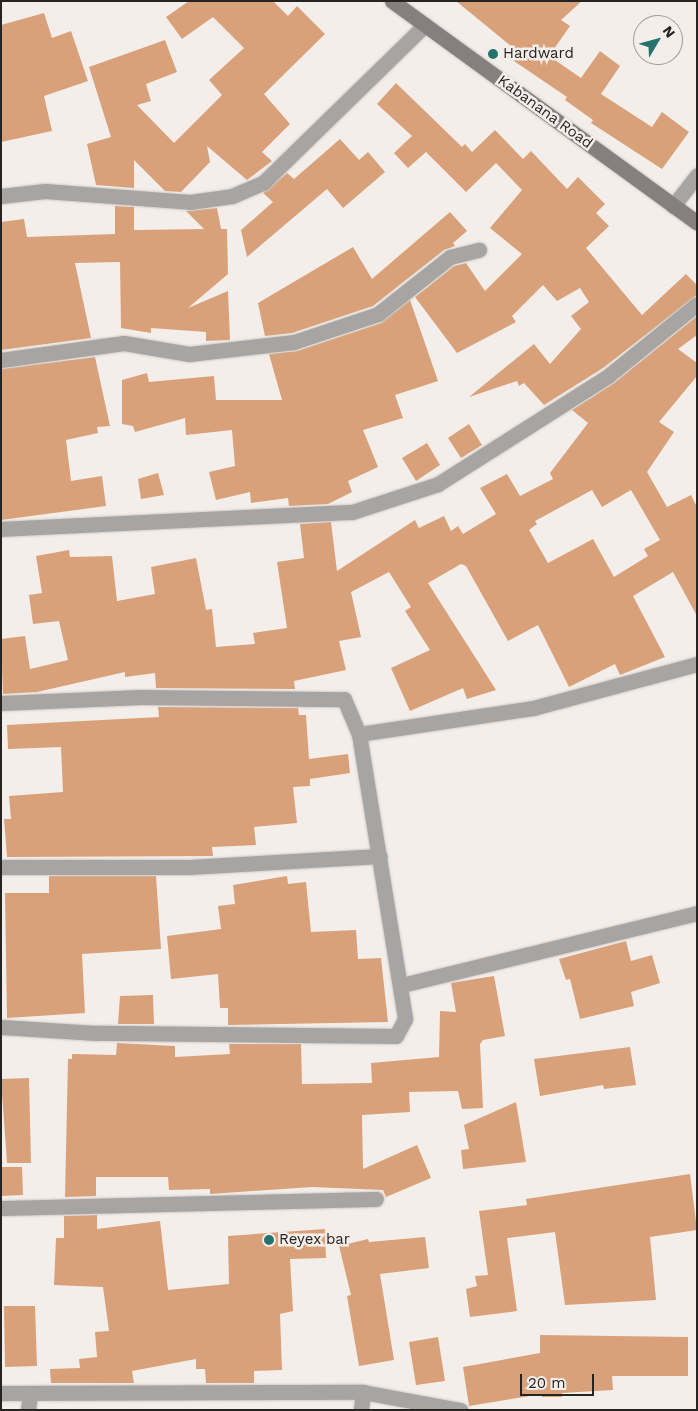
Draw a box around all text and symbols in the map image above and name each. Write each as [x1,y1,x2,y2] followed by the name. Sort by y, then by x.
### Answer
[633,15,683,65] north arrow
[660,23,679,41] text: N
[503,45,574,63] place label: Hardward
[487,48,499,60] marker: Hardward
[494,71,596,153] street label: Kabanana Road
[279,1231,350,1249] place label: Reyex bar
[263,1234,275,1246] marker: Reyex bar
[523,1364,597,1396] scale bar
[528,1374,566,1392] text: 20 m

